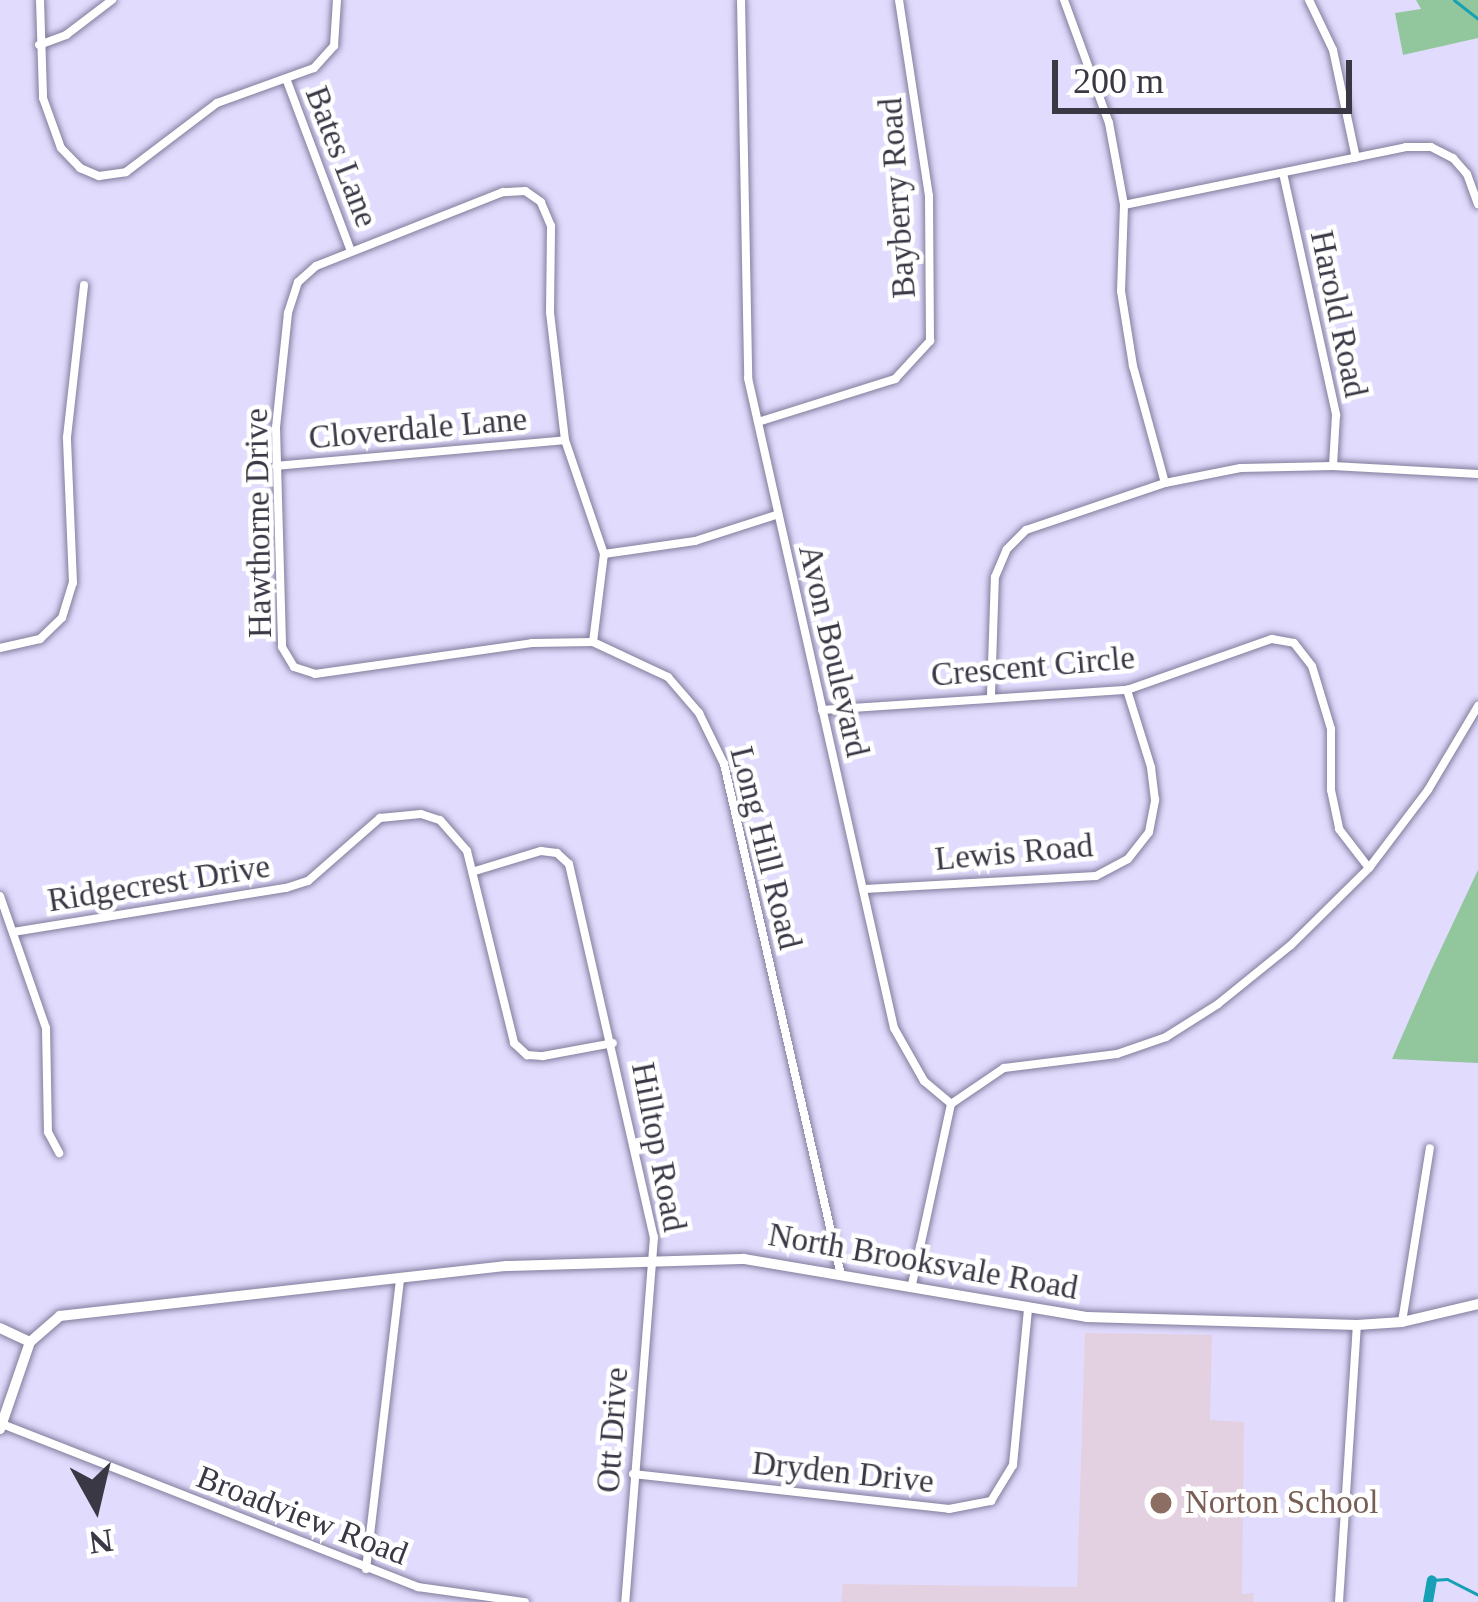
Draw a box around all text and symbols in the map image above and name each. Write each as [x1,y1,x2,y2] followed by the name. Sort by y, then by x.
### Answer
[1058,36,1358,110] scale bar
[1073,61,1164,101] text: 200 m
[296,81,386,233] street label: Bates Lane
[871,97,925,299] street label: Bayberry Road
[1301,227,1375,401] street label: Harold Road
[307,400,529,458] street label: Cloverdale Lane
[237,408,281,638] street label: Hawthorne Drive
[789,541,877,761] street label: Avon Boulevard
[929,638,1137,696] street label: Crescent Circle
[721,743,809,953] street label: Long Hill Road
[933,826,1095,880] street label: Lewis Road
[45,847,273,921] street label: Ridgecrest Drive
[622,1059,694,1235] street label: Hilltop Road
[765,1215,1081,1309] street label: North Brooksvale Road
[589,1366,637,1494] street label: Ott Drive
[750,1444,936,1502] street label: Dryden Drive
[36,1446,156,1566] north arrow
[191,1458,413,1574] street label: Broadview Road
[1185,1483,1378,1523] place label: Norton School
[1148,1490,1174,1516] marker: Norton School
[87,1522,115,1561] text: N

